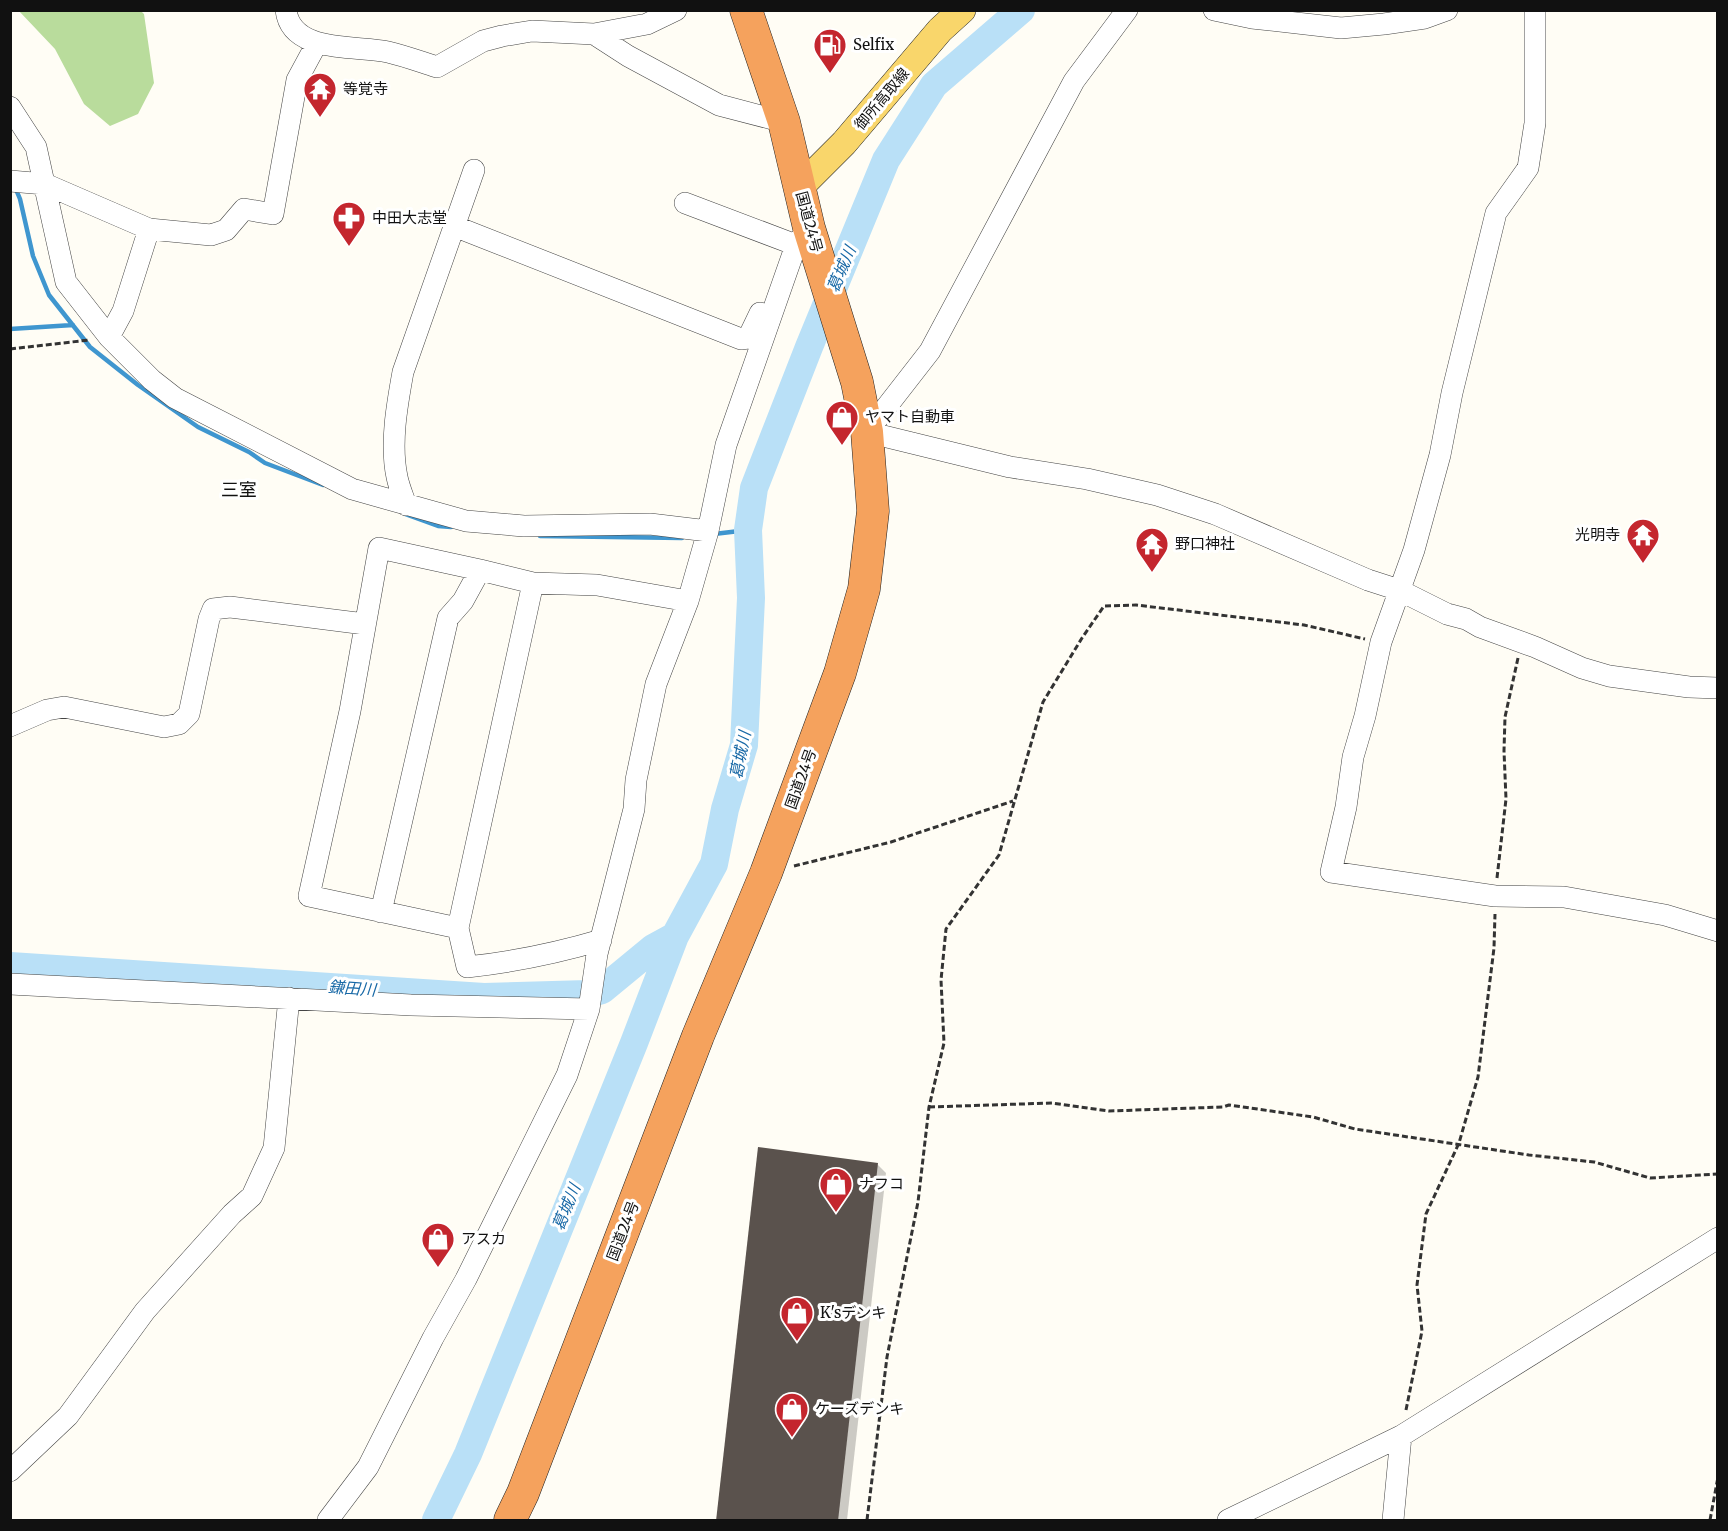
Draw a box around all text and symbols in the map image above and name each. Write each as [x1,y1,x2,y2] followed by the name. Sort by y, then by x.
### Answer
[812,27,848,74] fuel station icon: Selfix
[853,35,894,54] place label: Selfix
[850,64,913,134] street label: 御所高取線
[302,71,338,118] temple icon: 等覚寺
[343,79,388,98] place label: 等覚寺
[792,189,827,255] street label: 国道24号
[331,200,367,247] pharmacy icon: 中田大志堂
[372,208,447,227] place label: 中田大志堂
[822,241,860,295] water label: 葛城川
[824,399,860,446] shop icon: ヤマト自動車
[865,407,955,426] place label: ヤマト自動車
[221,478,257,501] district label: 三室
[1625,517,1661,564] temple icon: 光明寺
[1575,525,1620,544] place label: 光明寺
[1134,526,1170,573] temple icon: 野口神社
[1175,534,1235,553] place label: 野口神社
[726,728,755,780] water label: 葛城川
[781,746,820,812] street label: 国道24号
[327,976,379,1000] water label: 鎌田川
[818,1166,854,1213] shop icon: ナフコ
[859,1174,904,1193] place label: ナフコ
[548,1179,585,1233] water label: 葛城川
[602,1198,643,1263] street label: 国道24号
[420,1221,456,1268] shop icon: アスカ
[461,1229,506,1248] place label: アスカ
[779,1295,815,1342] shop icon: K'sデンキ
[820,1303,886,1322] place label: K'sデンキ
[774,1391,810,1438] shop icon: ケーズデンキ
[815,1399,904,1418] place label: ケーズデンキ

